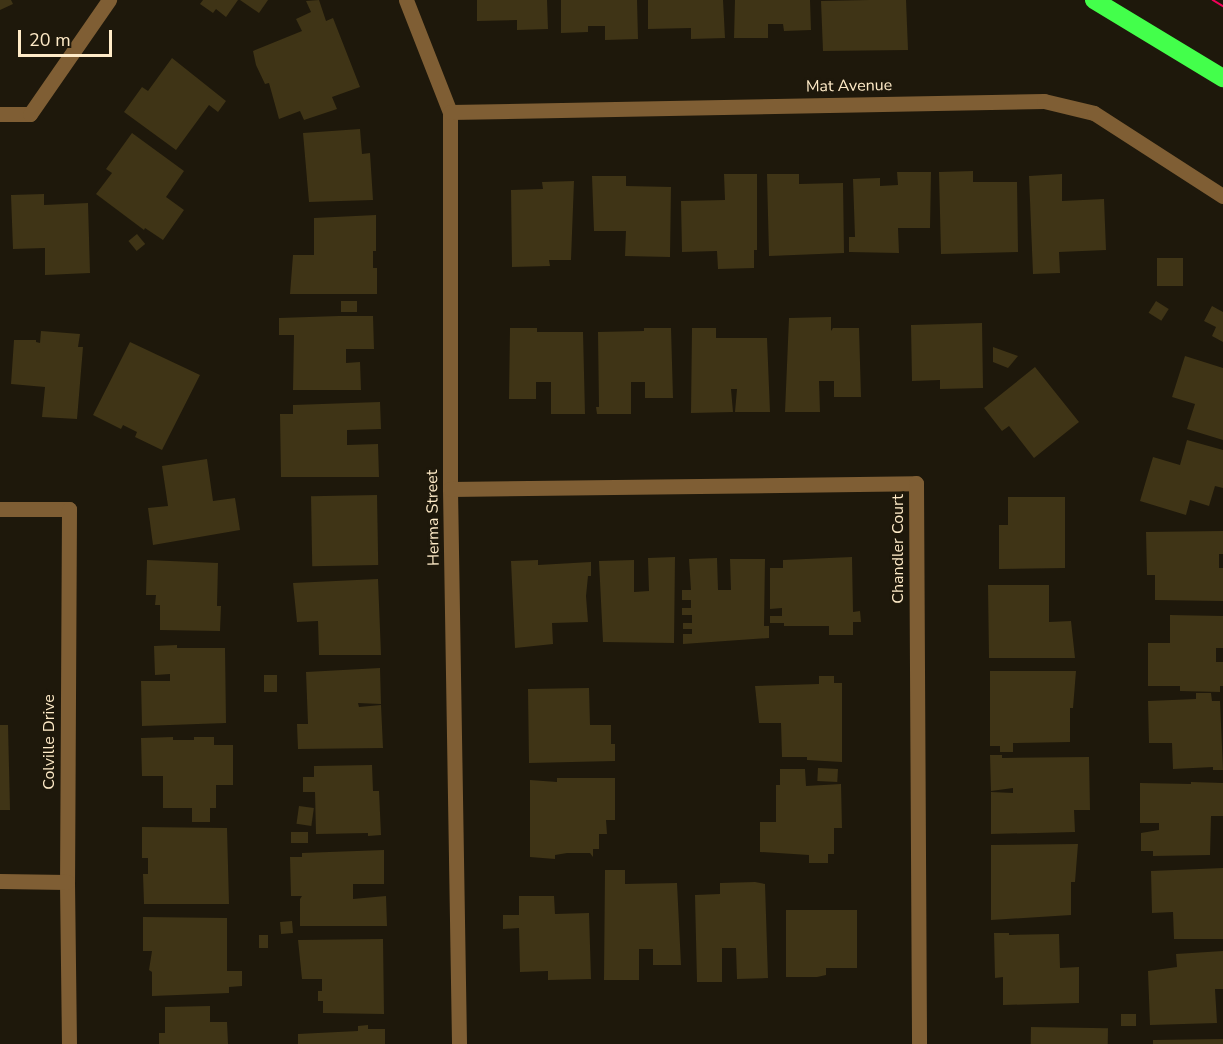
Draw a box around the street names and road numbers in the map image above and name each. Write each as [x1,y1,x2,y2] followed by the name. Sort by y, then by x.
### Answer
[806,76,892,96] street label: Mat Avenue
[423,470,443,566] street label: Herma Street
[888,494,908,604] street label: Chandler Court
[39,694,59,790] street label: Colville Drive

